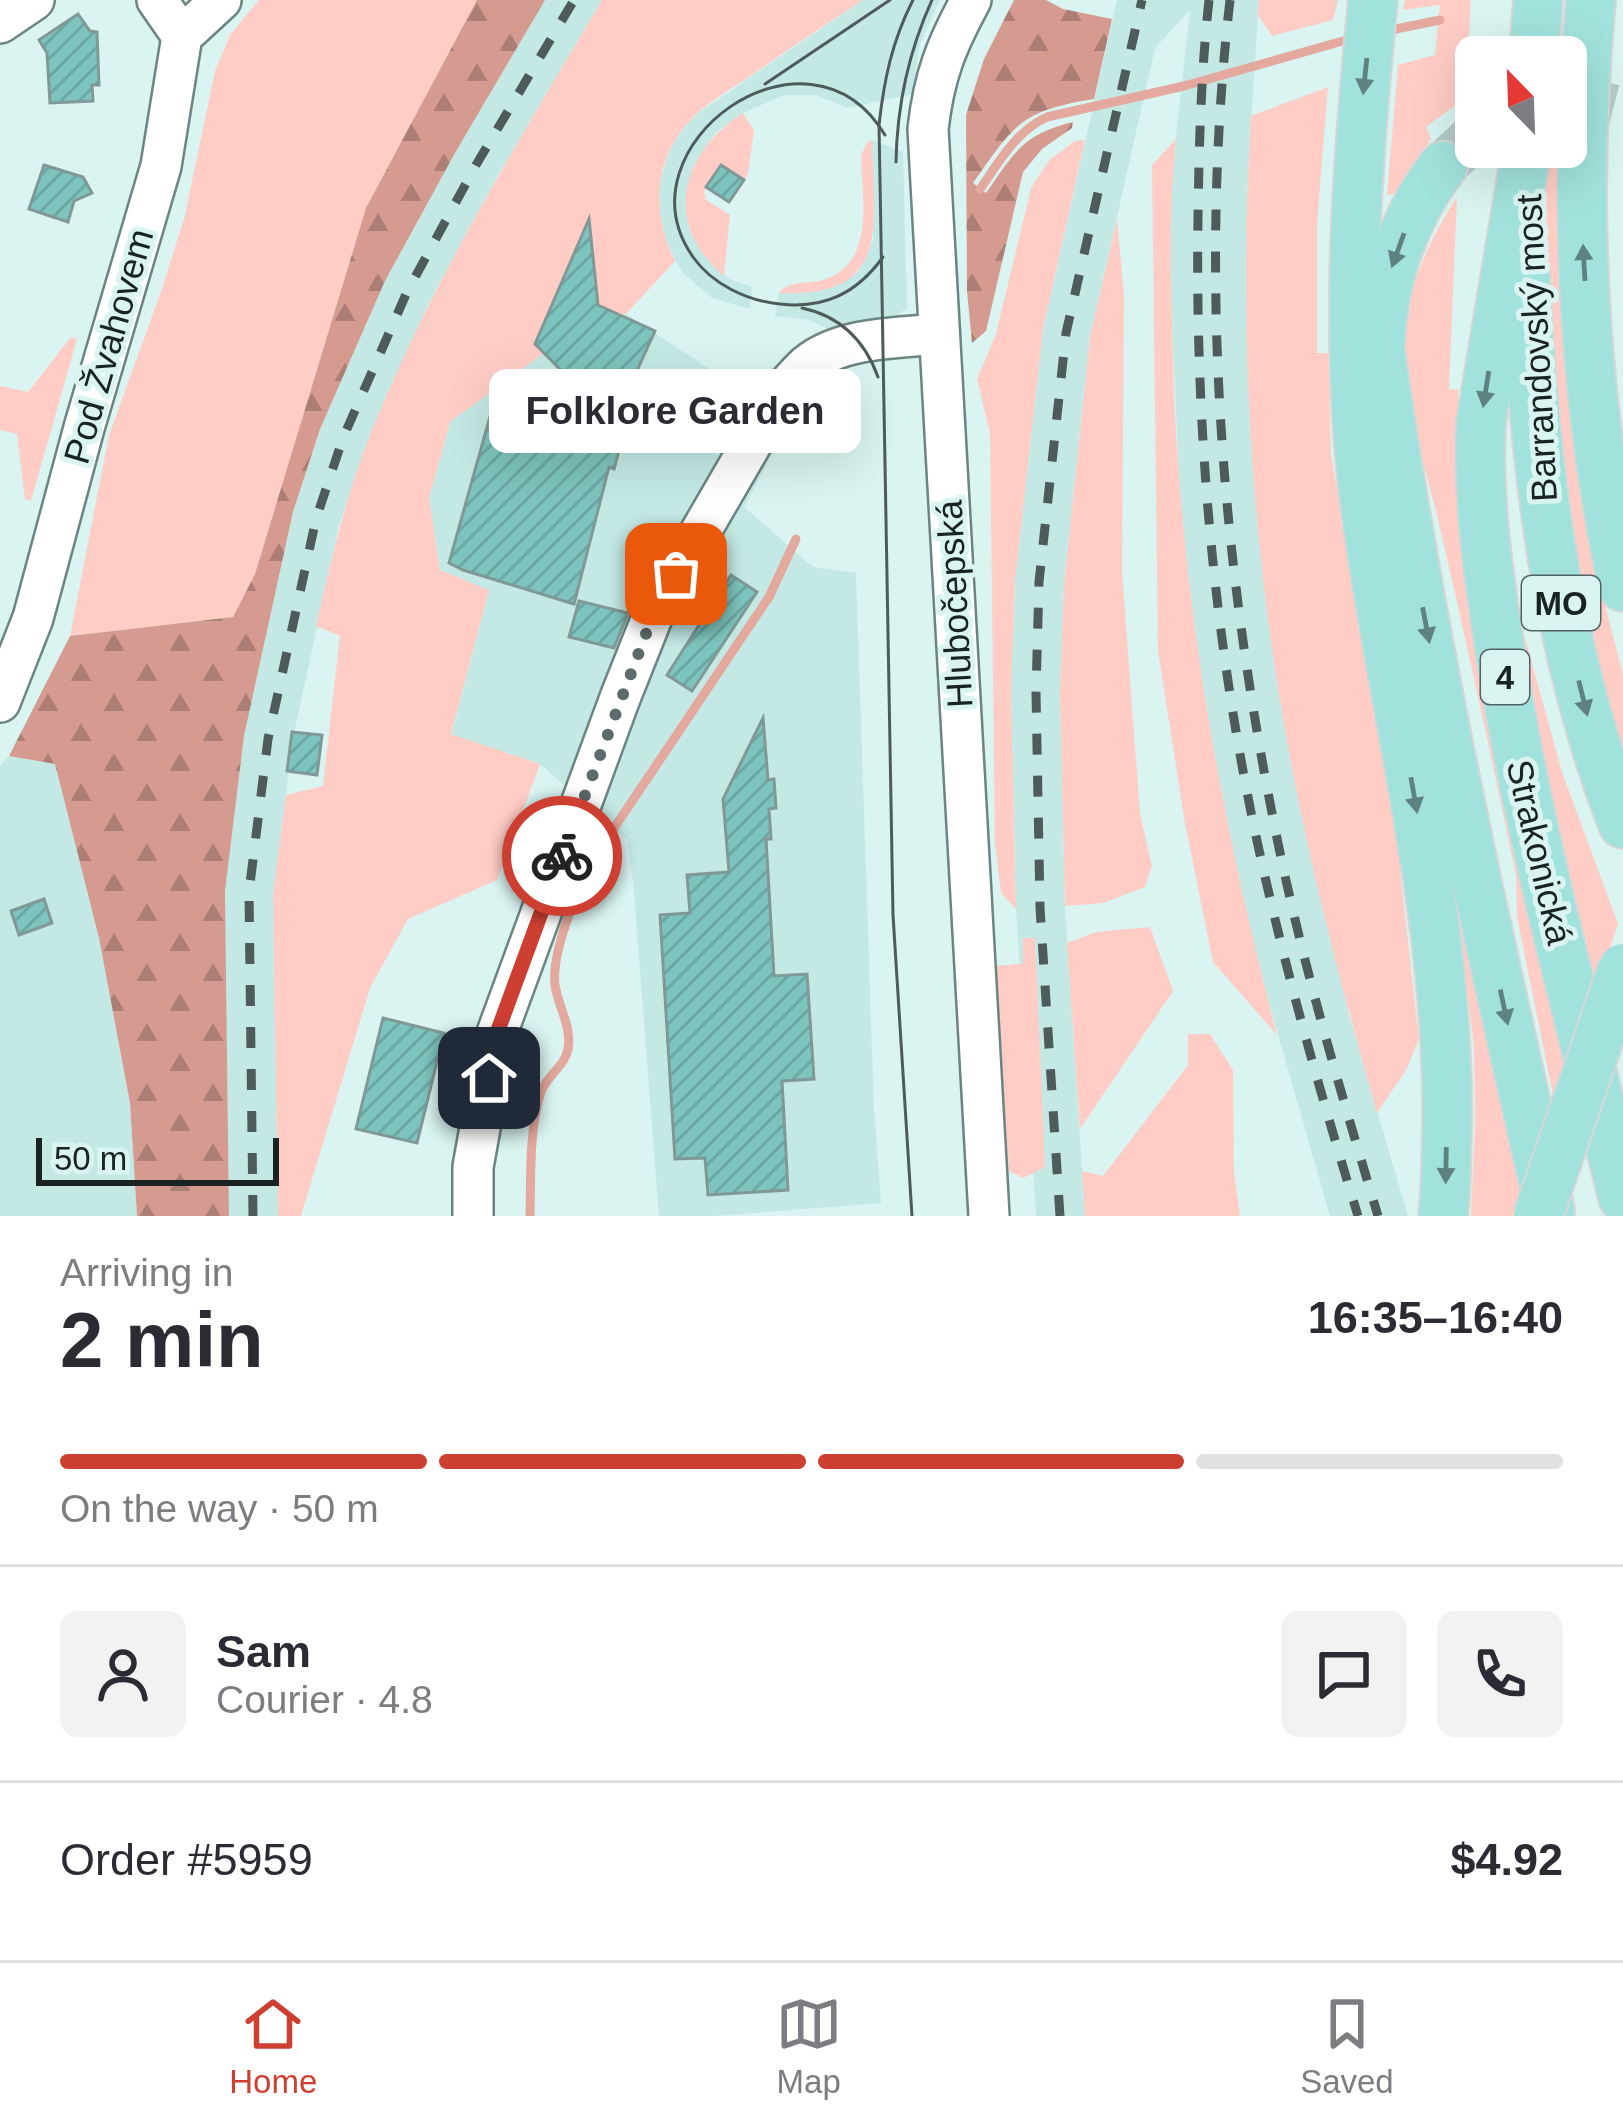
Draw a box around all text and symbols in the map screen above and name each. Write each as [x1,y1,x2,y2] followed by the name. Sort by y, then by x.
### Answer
[1455,36,1587,168] north arrow
[1455,36,1587,168] map controls
[1356,58,1375,95] one-way arrow
[1508,193,1565,503] street label: Barrandovský most
[55,224,162,468] street label: Pod Žvahovem
[1388,232,1406,268] one-way arrow
[1574,243,1593,281] one-way arrow
[490,370,862,454] callout: Folklore Garden
[1477,371,1496,408] one-way arrow
[525,389,825,432] text: Folklore Garden
[929,498,980,709] street label: Hlubočepská
[625,523,727,625] pin
[643,541,709,607] icon: bag
[1522,576,1600,630] road number: MO
[1417,607,1436,644] one-way arrow
[1481,650,1529,704] road number: 4
[1574,680,1593,717] one-way arrow
[1498,756,1581,949] street label: Strakonická
[1404,777,1423,814] one-way arrow
[502,796,622,916] courier
[529,823,595,889] icon: bike
[1495,989,1514,1026] one-way arrow
[438,1027,540,1129] pin
[456,1045,522,1111] icon: home
[36,1132,279,1185] scale bar
[54,1140,127,1177] text: 50 m
[1437,1147,1456,1185] one-way arrow
[60,1251,233,1294] text: Arriving in
[1308,1292,1563,1343] text: 16:35–16:40
[60,1296,264,1384] text: 2 min
[60,1487,379,1530] text: On the way · 50 m
[60,1611,186,1737] button: person
[1281,1611,1407,1737] button: chat
[1437,1611,1563,1737] button: phone
[216,1626,311,1677] text: Sam
[216,1678,433,1721] text: Courier · 4.8
[60,1834,313,1885] text: Order #5959
[1450,1834,1563,1885] text: $4.92
[229,1991,317,2101] tab: Home
[776,1991,842,2101] tab: Map
[1300,1991,1394,2101] tab: Saved

